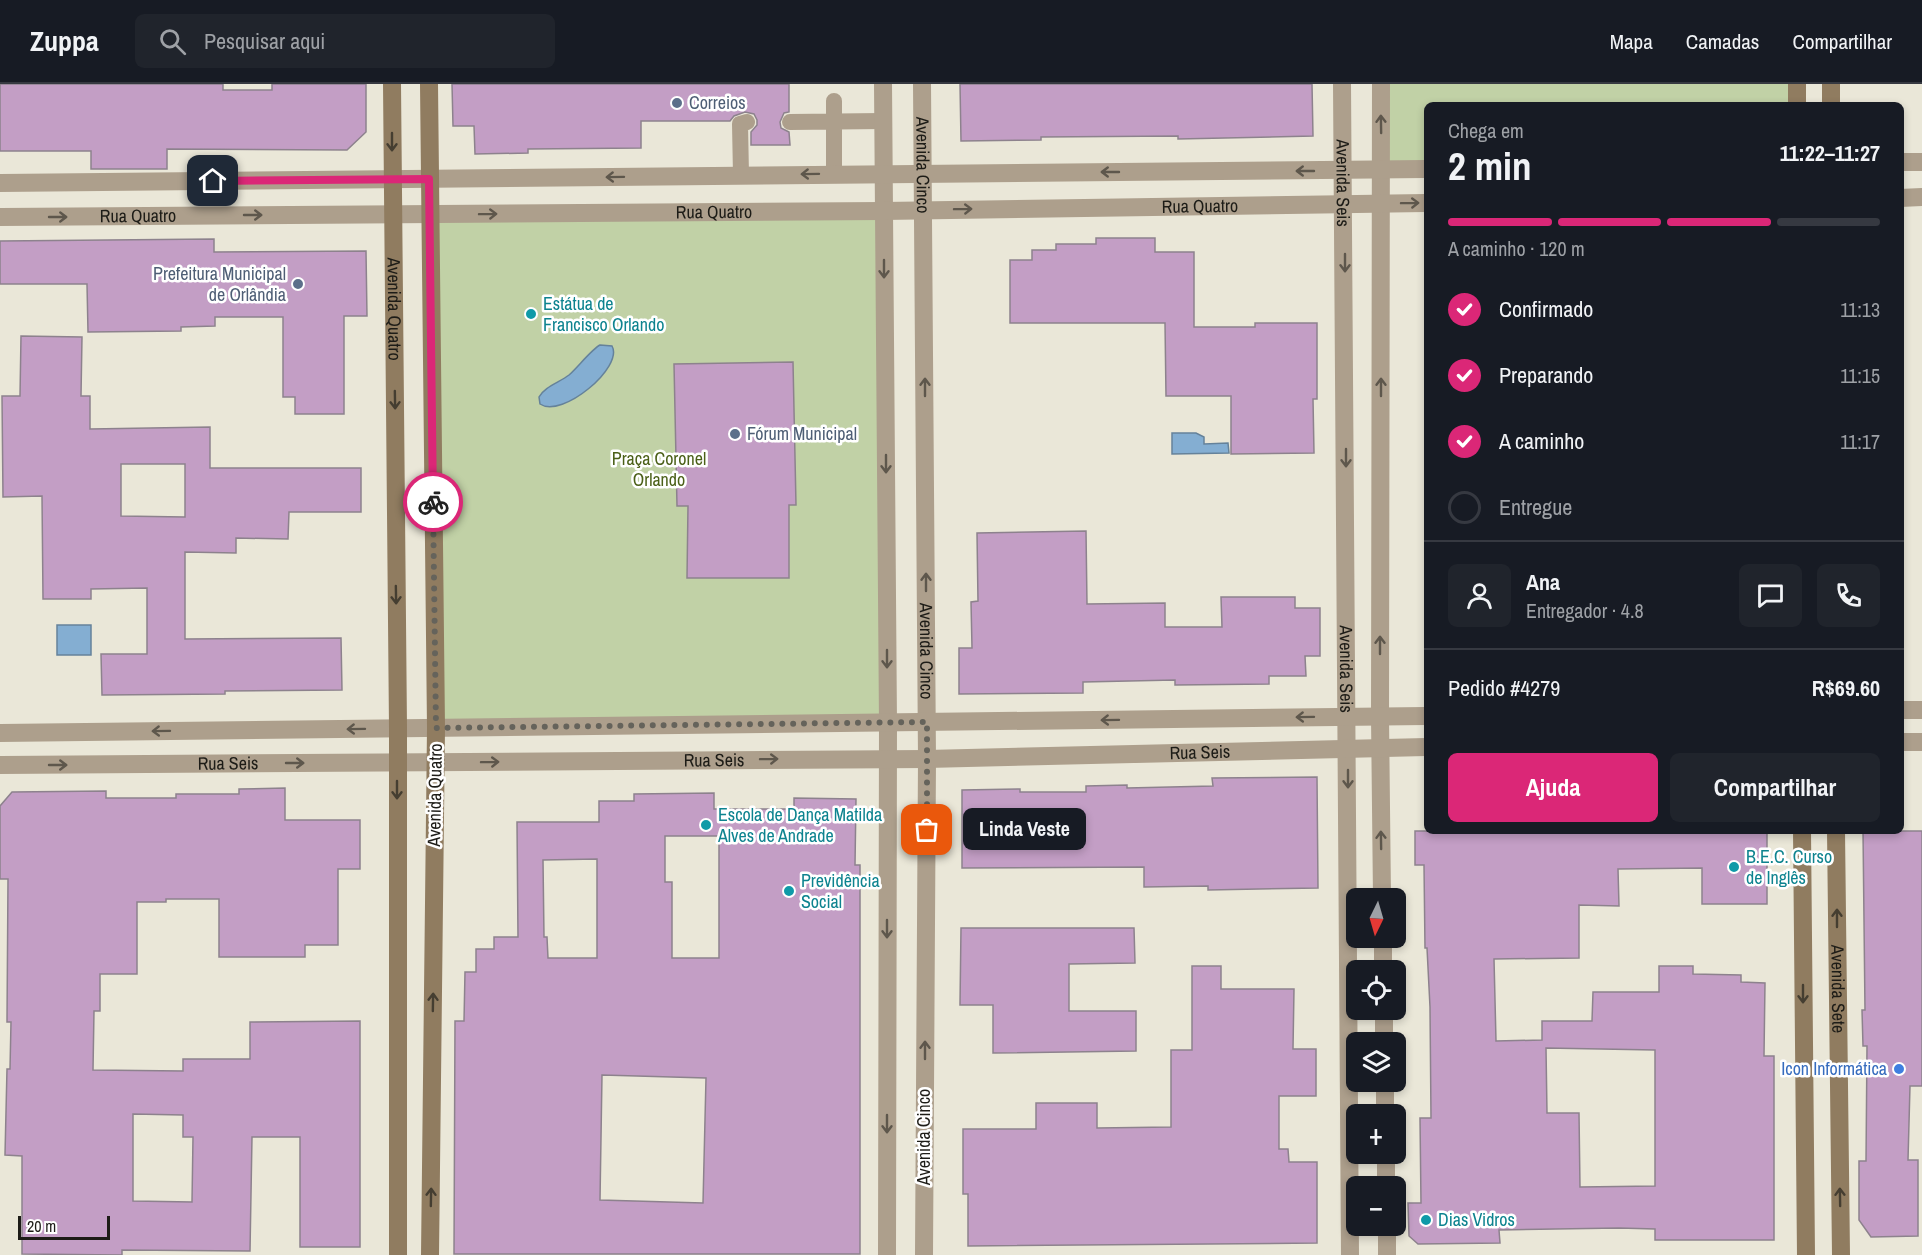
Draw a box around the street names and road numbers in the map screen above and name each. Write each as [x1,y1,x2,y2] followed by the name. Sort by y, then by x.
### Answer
[910,116,936,213] street label: Avenida Cinco
[1330,138,1356,227] street label: Avenida Seis
[1162,193,1238,219] street label: Rua Quatro
[676,199,752,224] street label: Rua Quatro
[100,203,176,228] street label: Rua Quatro
[382,256,408,361] street label: Avenida Quatro
[914,602,940,699] street label: Avenida Cinco
[1334,624,1359,713] street label: Avenida Seis
[1169,739,1231,765] street label: Rua Seis
[421,743,448,848] street label: Avenida Quatro
[684,747,744,773] street label: Rua Seis
[198,750,258,776] street label: Rua Seis
[1825,944,1851,1033] street label: Avenida Sete
[911,1089,936,1186] street label: Avenida Cinco

